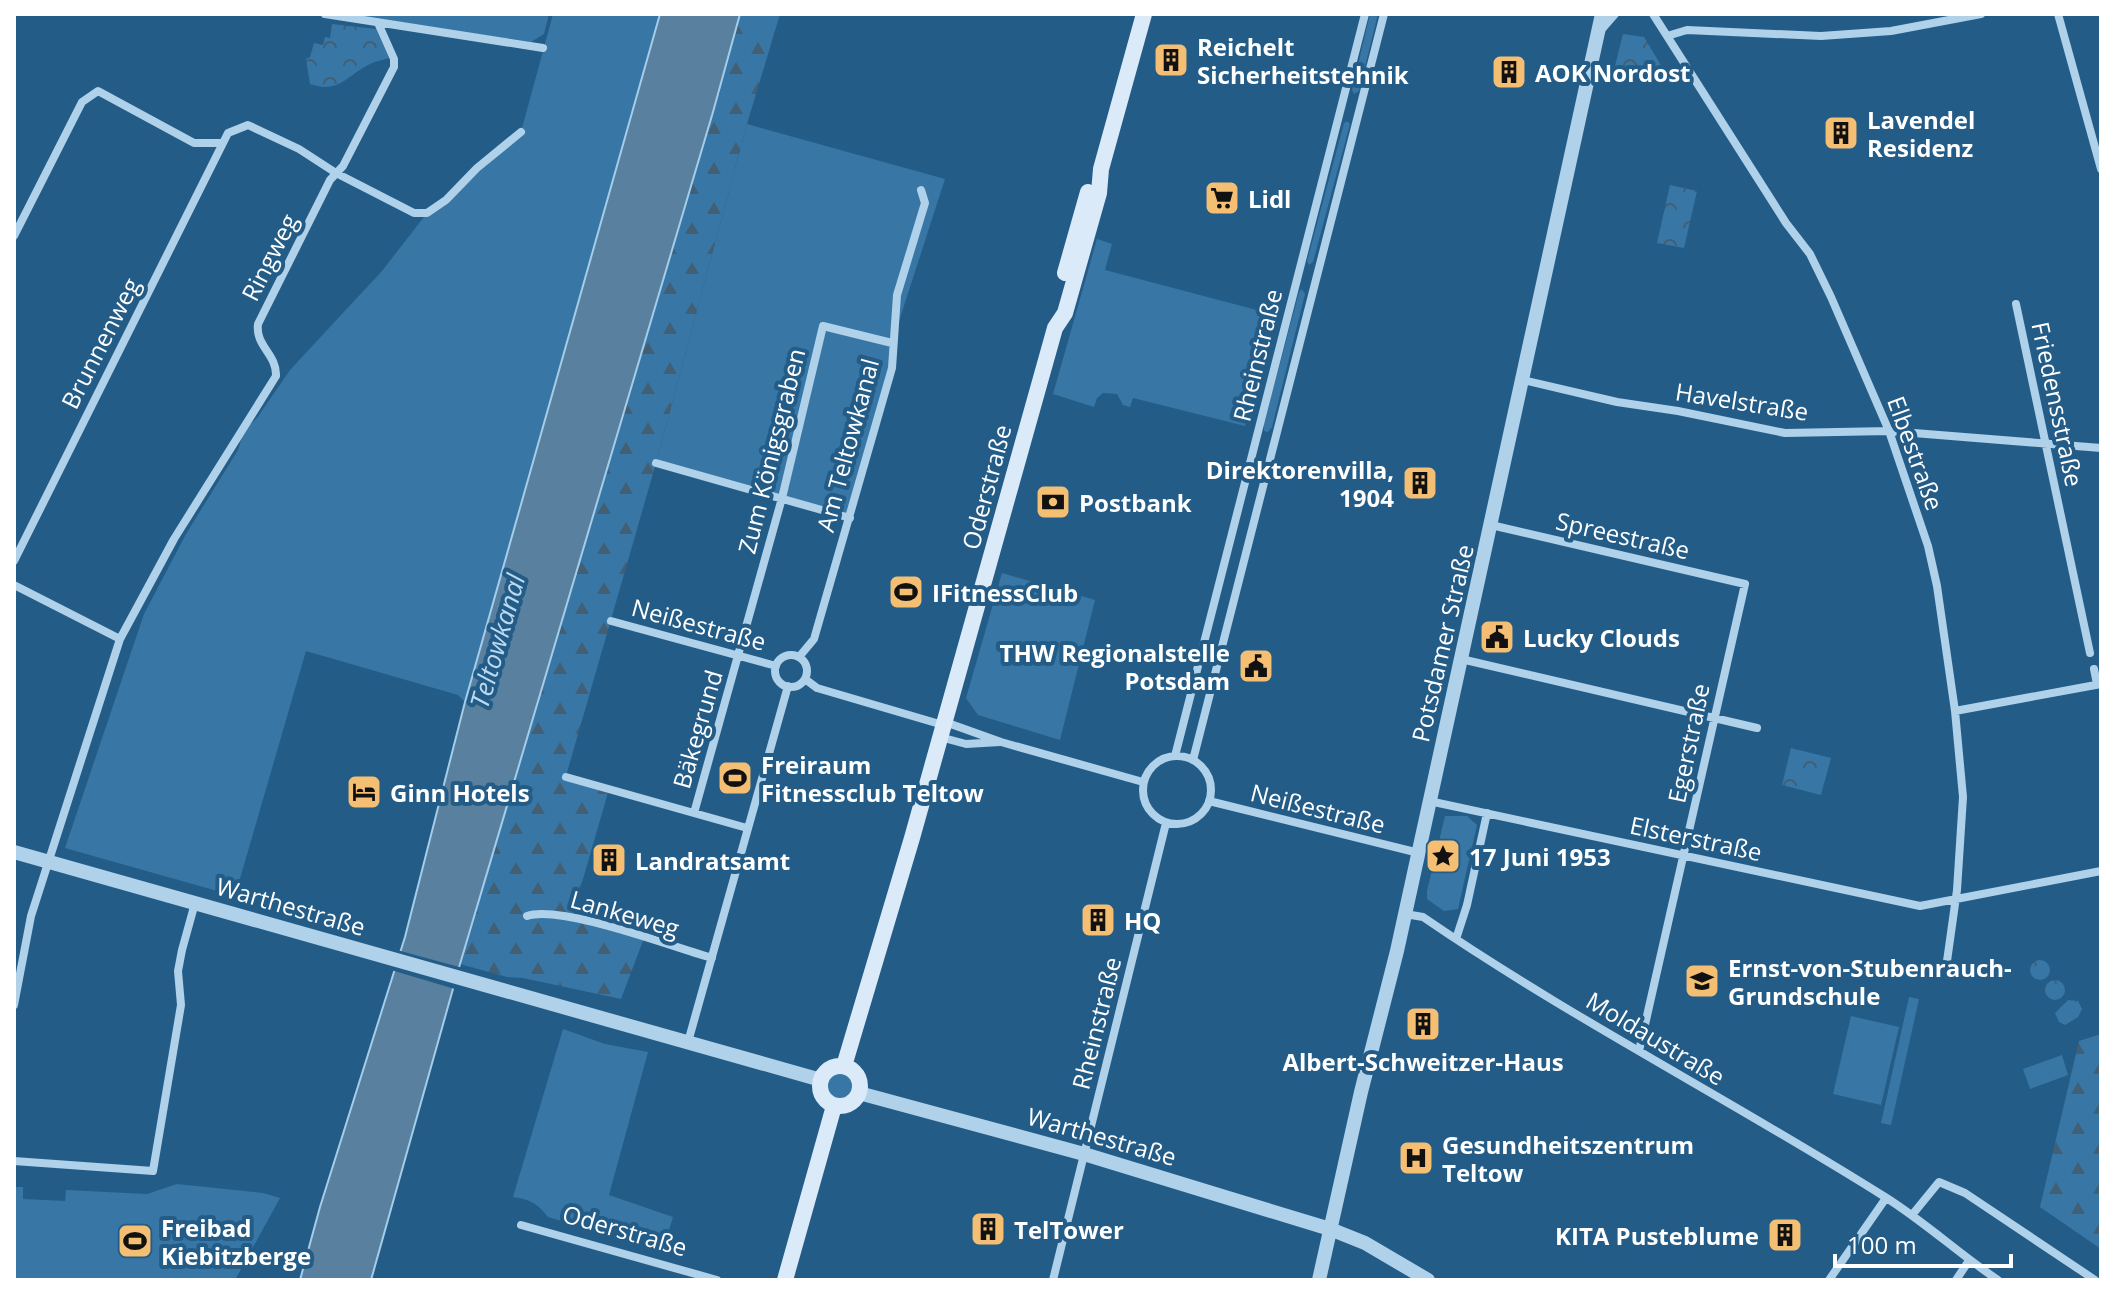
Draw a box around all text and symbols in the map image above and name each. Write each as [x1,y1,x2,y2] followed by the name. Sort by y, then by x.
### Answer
[1197,30,1409,91] place label: Reichelt Sicherheitstehnik
[1152,41,1190,79] building icon: Reichelt Sicherheitstehnik
[1490,53,1528,91] building icon: AOK Nordost
[1535,56,1691,89] place label: AOK Nordost
[1867,103,1975,164] place label: Lavendel Residenz
[1822,114,1860,152] building icon: Lavendel Residenz
[1203,179,1241,217] supermarket icon: Lidl
[1248,182,1291,215] place label: Lidl
[233,208,305,306] street label: Ringweg
[53,272,147,414] street label: Brunnenweg
[1225,285,1289,425] street label: Rheinstraße
[2024,319,2092,489] street label: Friedensstraße
[730,345,812,557] street label: Zum Königsgraben
[808,355,886,535] street label: Am Teltowkanal
[1673,374,1811,428] street label: Havelstraße
[1880,391,1952,515] street label: Elbestraße
[953,421,1019,553] street label: Oderstraße
[1206,453,1394,514] place label: Direktorenvilla, 1904
[1401,464,1439,502] building icon: Direktorenvilla, 1904
[1034,483,1072,521] bank icon: Postbank
[1079,486,1192,519] place label: Postbank
[1553,504,1693,566] street label: Spreestraße
[1403,541,1481,745] street label: Potsdamer Straße
[461,568,534,712] water label: Teltowkanal
[887,573,925,611] sports icon: IFitnessClub
[932,576,1078,609] place label: IFitnessClub
[628,590,770,658] street label: Neißestraße
[1478,618,1516,656] public building icon: Lucky Clouds
[1523,621,1680,654] place label: Lucky Clouds
[1000,636,1230,697] place label: THW Regionalstelle Potsdam
[1237,647,1275,685] public building icon: THW Regionalstelle Potsdam
[664,666,730,792] street label: Bäkegrund
[1659,680,1717,806] street label: Egerstraße
[761,748,984,809] place label: Freiraum Fitnessclub Teltow
[716,759,754,797] sports icon: Freiraum Fitnessclub Teltow
[345,773,383,811] hotel icon: Ginn Hotels
[1247,775,1389,841] street label: Neißestraße
[390,776,530,809] place label: Ginn Hotels
[1627,808,1765,868] street label: Elsterstraße
[1424,837,1462,875] place icon: 17 Juni 1953
[1469,840,1611,873] place label: 17 Juni 1953
[590,841,628,879] building icon: Landratsamt
[635,844,790,877] place label: Landratsamt
[213,869,369,943] street label: Warthestraße
[567,882,683,944] street label: Lankeweg
[1079,901,1117,939] building icon: HQ
[1124,904,1161,937] place label: HQ
[1728,951,2012,1012] place label: Ernst-von-Stubenrauch- Grundschule
[1064,953,1128,1093] street label: Rheinstraße
[1683,962,1721,1000] school or university icon: Ernst-von-Stubenrauch- Grundschule
[1580,984,1732,1092] street label: Moldaustraße
[1404,1005,1442,1043] building icon: Albert-Schweitzer-Haus
[1282,1045,1564,1078] place label: Albert-Schweitzer-Haus
[1024,1099,1180,1173] street label: Warthestraße
[1442,1128,1694,1189] place label: Gesundheitszentrum Teltow
[1397,1139,1435,1177] hospital icon: Gesundheitszentrum Teltow
[559,1196,691,1264] street label: Oderstraße
[969,1210,1007,1248] building icon: TelTower
[161,1211,311,1272] place label: Freibad Kiebitzberge
[1014,1213,1124,1246] place label: TelTower
[1766,1216,1804,1254] building icon: KITA Pusteblume
[1835,1218,2011,1268] scale bar
[1555,1219,1759,1252] place label: KITA Pusteblume
[116,1222,154,1260] sports icon: Freibad Kiebitzberge
[1847,1228,1917,1261] text: 100 m

